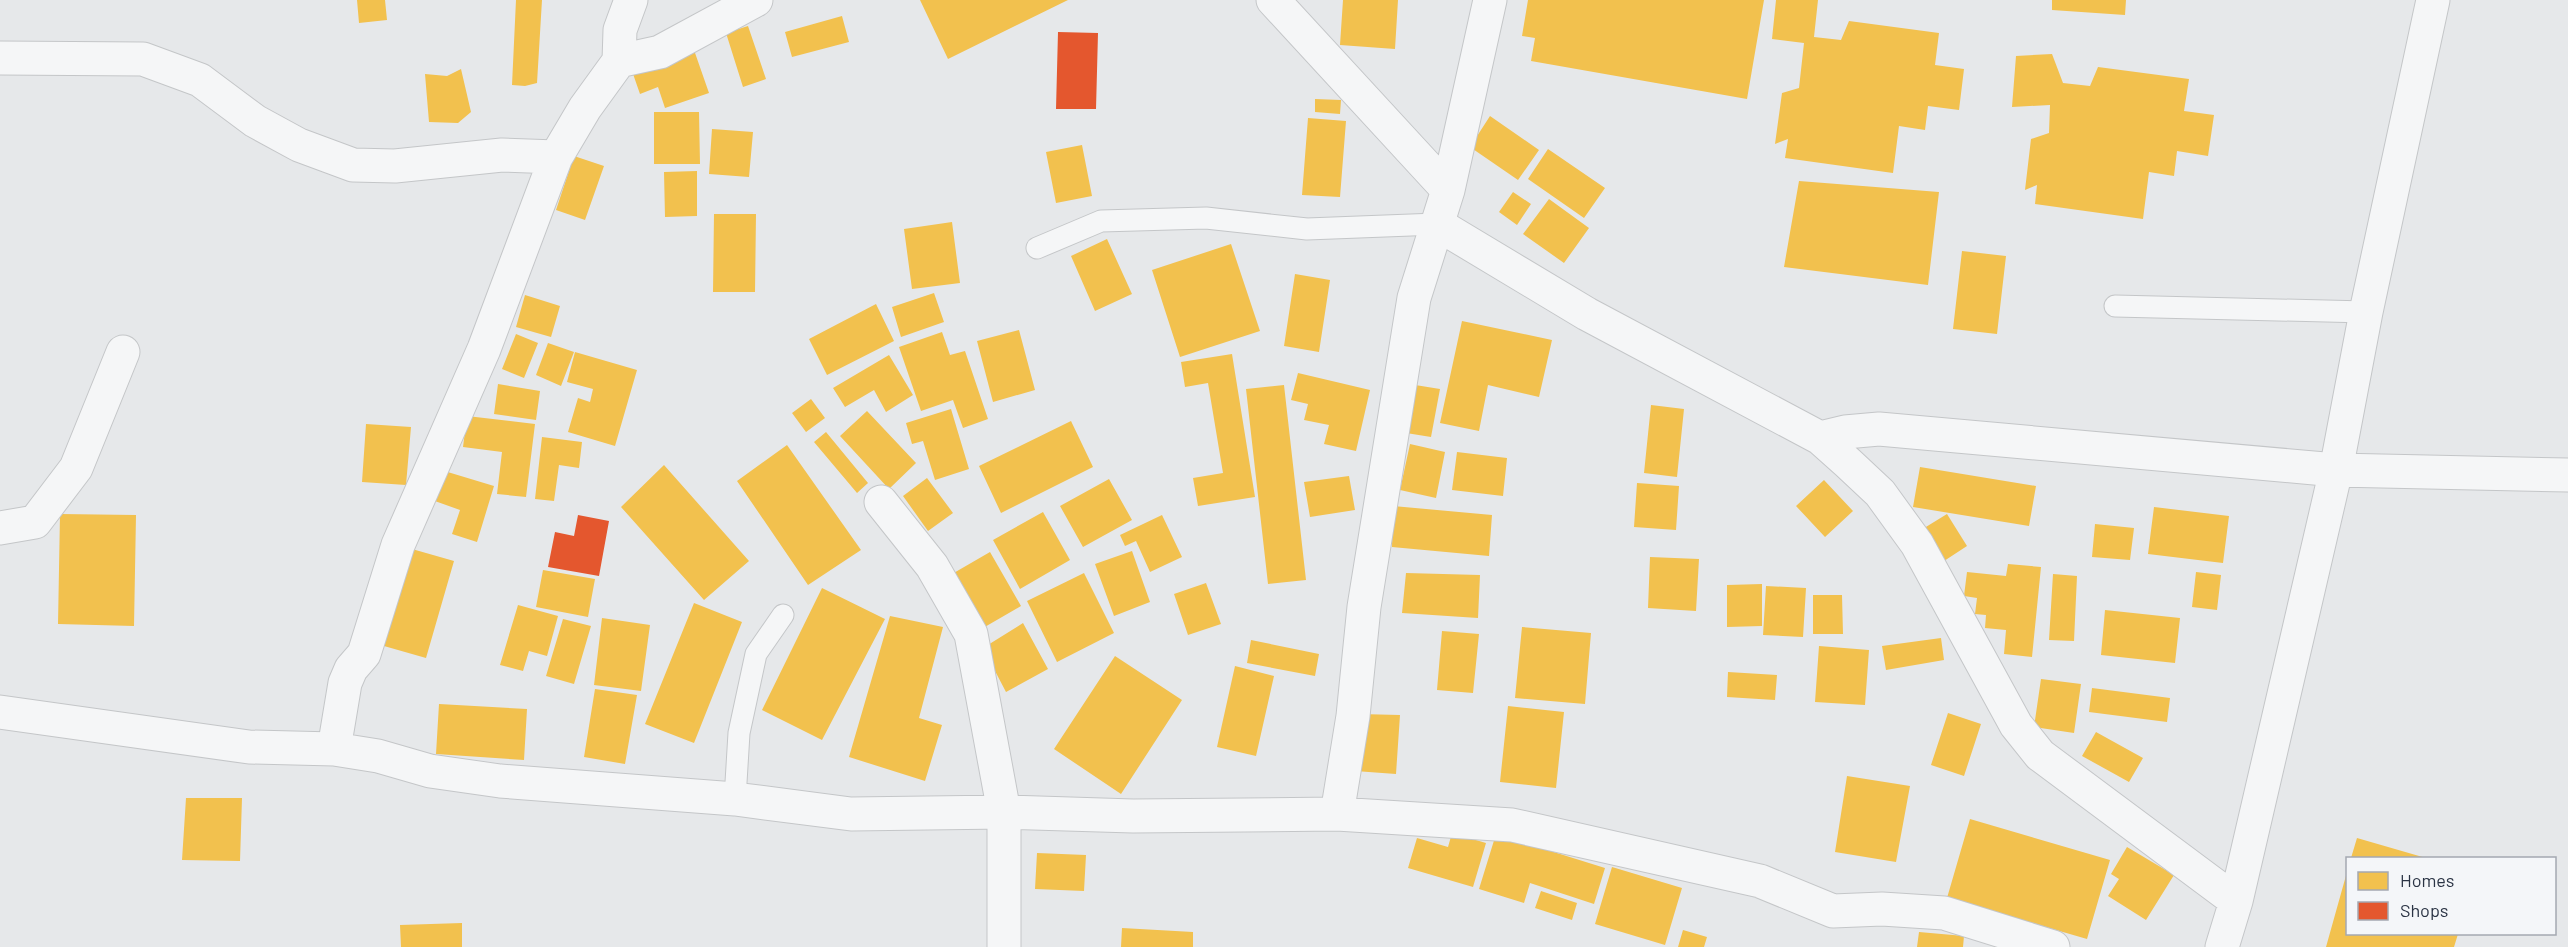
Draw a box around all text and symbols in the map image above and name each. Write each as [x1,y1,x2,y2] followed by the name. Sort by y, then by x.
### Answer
[2346,857,2556,935] legend
[2400,869,2454,891] text: Homes
[2400,899,2449,921] text: Shops

